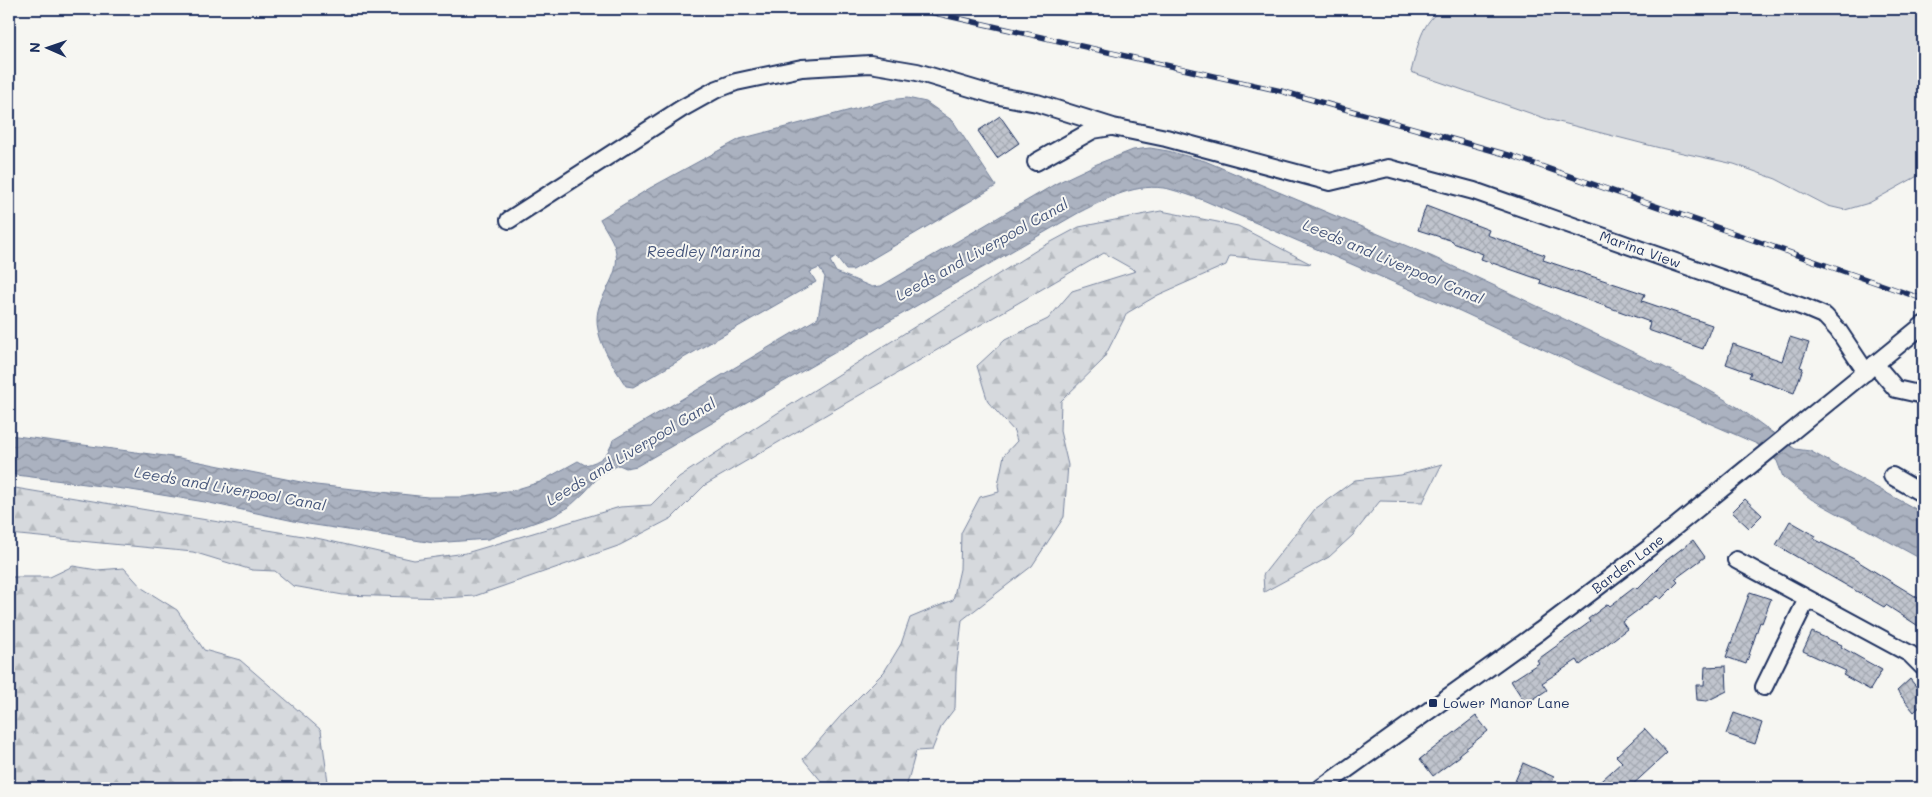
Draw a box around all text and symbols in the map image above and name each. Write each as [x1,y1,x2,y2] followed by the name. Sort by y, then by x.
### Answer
[22,22,72,72] north arrow
[25,42,44,53] text: N
[892,193,1072,305] water label: Leeds and Liverpool Canal
[1300,214,1487,308] water label: Leeds and Liverpool Canal
[1597,226,1684,272] street label: Marina View
[647,241,761,261] water label: Reedley Marina
[542,392,719,510] water label: Leeds and Liverpool Canal
[133,461,328,515] water label: Leeds and Liverpool Canal
[1587,530,1668,597] street label: Barden Lane
[1443,693,1570,712] place label: Lower Manor Lane
[1427,697,1439,709] marker: Lower Manor Lane

